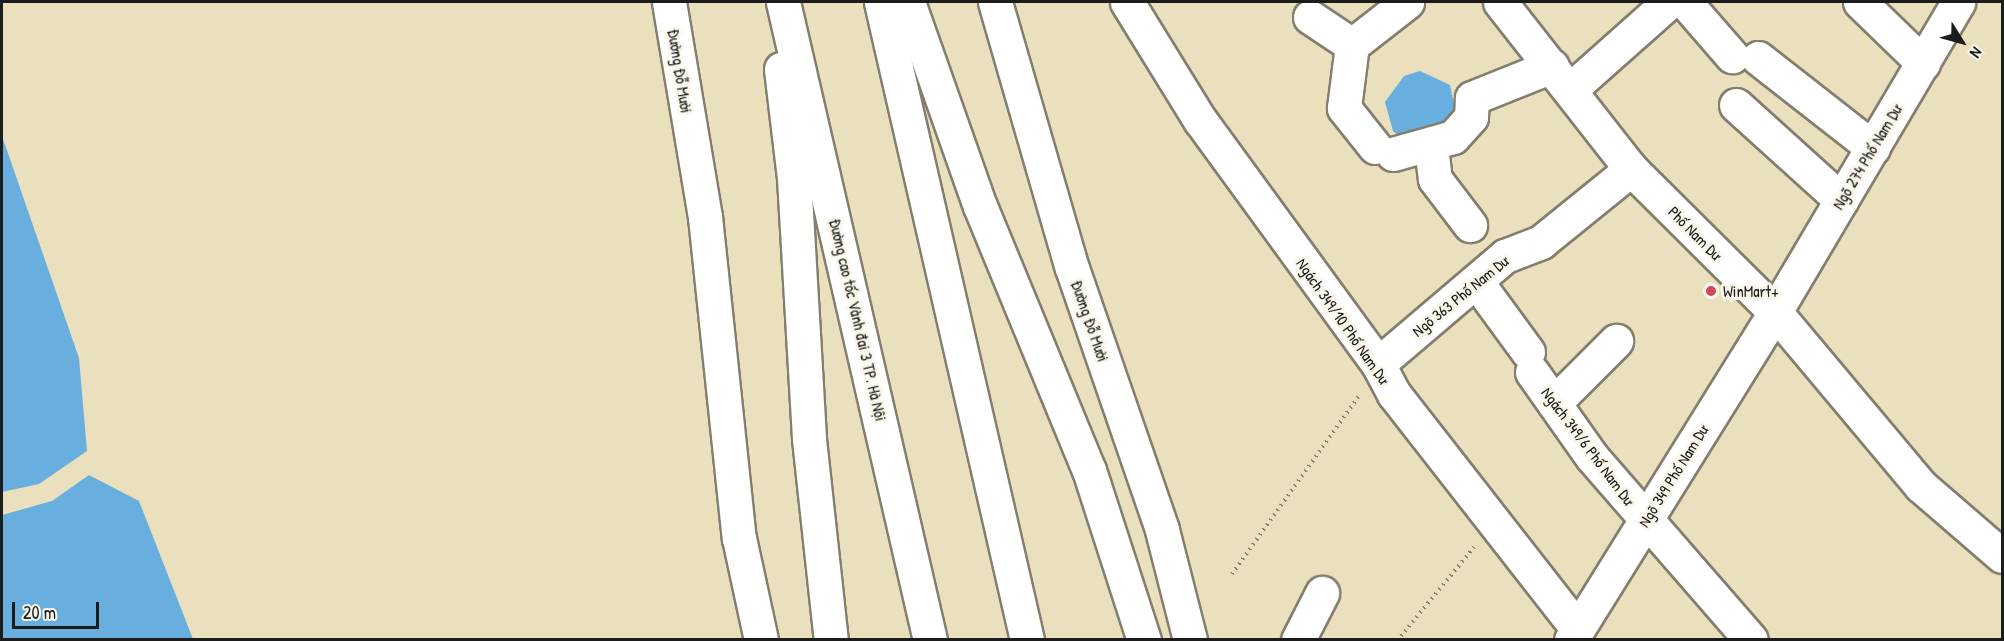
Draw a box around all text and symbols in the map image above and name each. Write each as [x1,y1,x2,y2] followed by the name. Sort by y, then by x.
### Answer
[1932,12,1992,72] north arrow
[664,28,696,114] street label: Đường Đỗ Mười
[1965,43,1988,63] text: N
[1828,101,1906,213] street label: Ngõ 274 Phố Nam Dư
[1664,202,1726,264] street label: Phố Nam Dư
[825,217,891,423] street label: Đường cao tốc Vành đai 3 TP. Hà Nội
[1408,251,1512,341] street label: Ngõ 363 Phố Nam Dư
[1292,255,1394,387] street label: Ngách 349/10 Phố Nam Dư
[1067,278,1113,364] street label: Đường Đỗ Mười
[1723,281,1779,301] place label: WinMart+
[1704,284,1718,298] marker: WinMart+
[1538,383,1638,509] street label: Ngách 349/6 Phố Nam Dư
[1634,422,1712,530] street label: Ngõ 349 Phố Nam Dư
[15,590,102,628] scale bar
[23,600,56,625] text: 20 m

